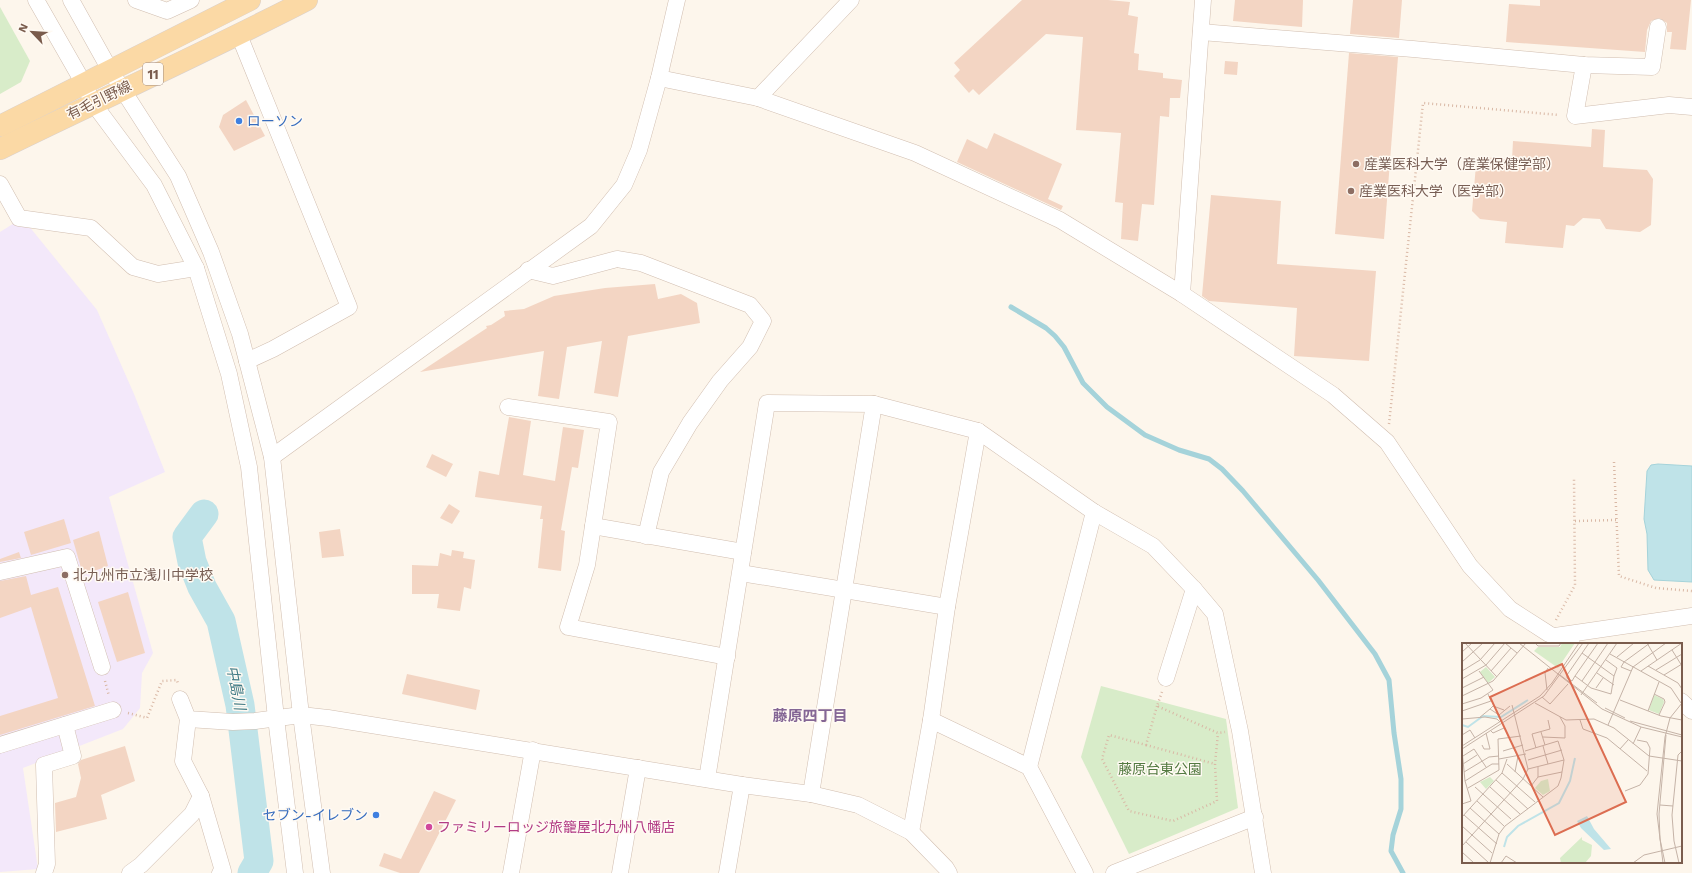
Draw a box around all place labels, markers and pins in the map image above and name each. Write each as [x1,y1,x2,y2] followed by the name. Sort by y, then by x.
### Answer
[247,113,303,129] place label: ローソン
[234,116,244,126] marker: ローソン
[1364,156,1560,172] place label: 産業医科大学（産業保健学部）
[1351,159,1361,169] marker: 産業医科大学（産業保健学部）
[1359,183,1513,199] place label: 産業医科大学（医学部）
[1346,186,1356,196] marker: 産業医科大学（医学部）
[73,567,213,583] place label: 北九州市立浅川中学校
[60,570,70,580] marker: 北九州市立浅川中学校
[263,807,368,823] place label: セブン-イレブン
[371,810,381,820] marker: セブン-イレブン
[437,819,675,835] place label: ファミリーロッジ旅籠屋北九州八幡店
[424,822,434,832] marker: ファミリーロッジ旅籠屋北九州八幡店

